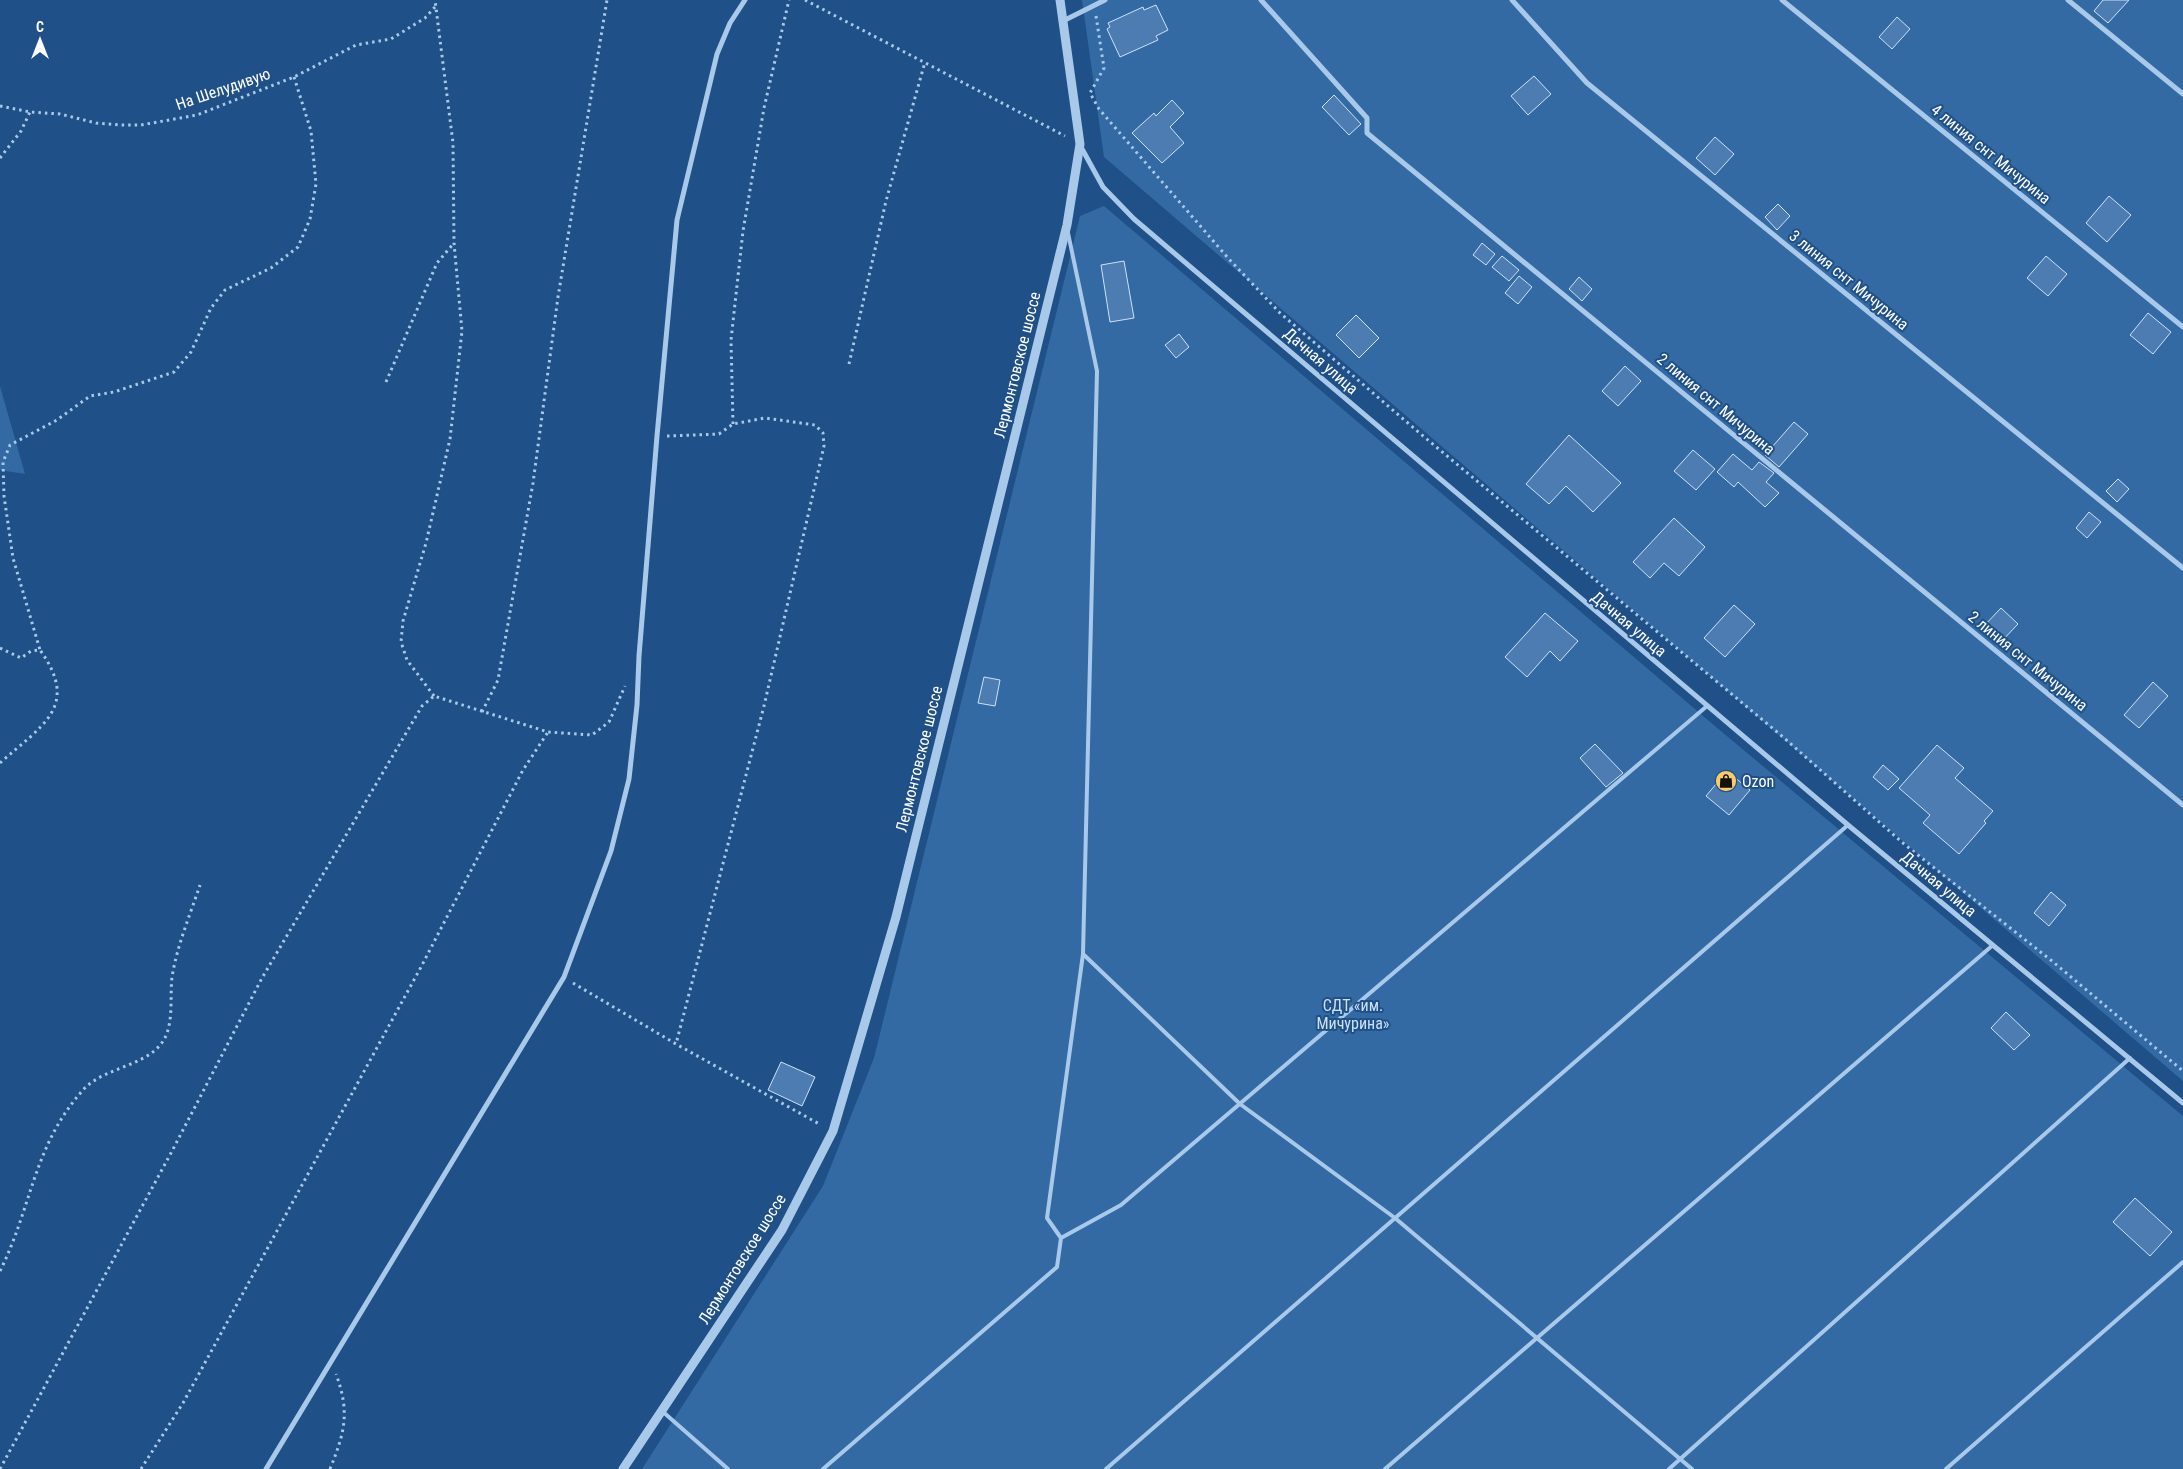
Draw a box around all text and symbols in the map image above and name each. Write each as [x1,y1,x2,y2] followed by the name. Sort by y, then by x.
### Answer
[15,15,65,65] north arrow
[36,19,44,35] text: С
[173,64,273,114] street label: На Шелудивую
[1928,100,2054,208] street label: 4 линия снт Мичурина
[1786,226,1912,334] street label: 3 линия снт Мичурина
[990,290,1044,440] street label: Лермонтовское шоссе
[1280,324,1362,398] street label: Дачная улица
[1653,349,1779,459] street label: 2 линия снт Мичурина
[1588,587,1670,661] street label: Дачная улица
[1965,607,2091,715] street label: 2 линия снт Мичурина
[892,684,946,834] street label: Лермонтовское шоссе
[1714,769,1738,793] shop icon: Ozon
[1742,772,1774,791] place label: Ozon
[1898,847,1980,921] street label: Дачная улица
[1316,996,1390,1033] park label: СДТ «им. Мичурина»
[694,1190,790,1328] street label: Лермонтовское шоссе

